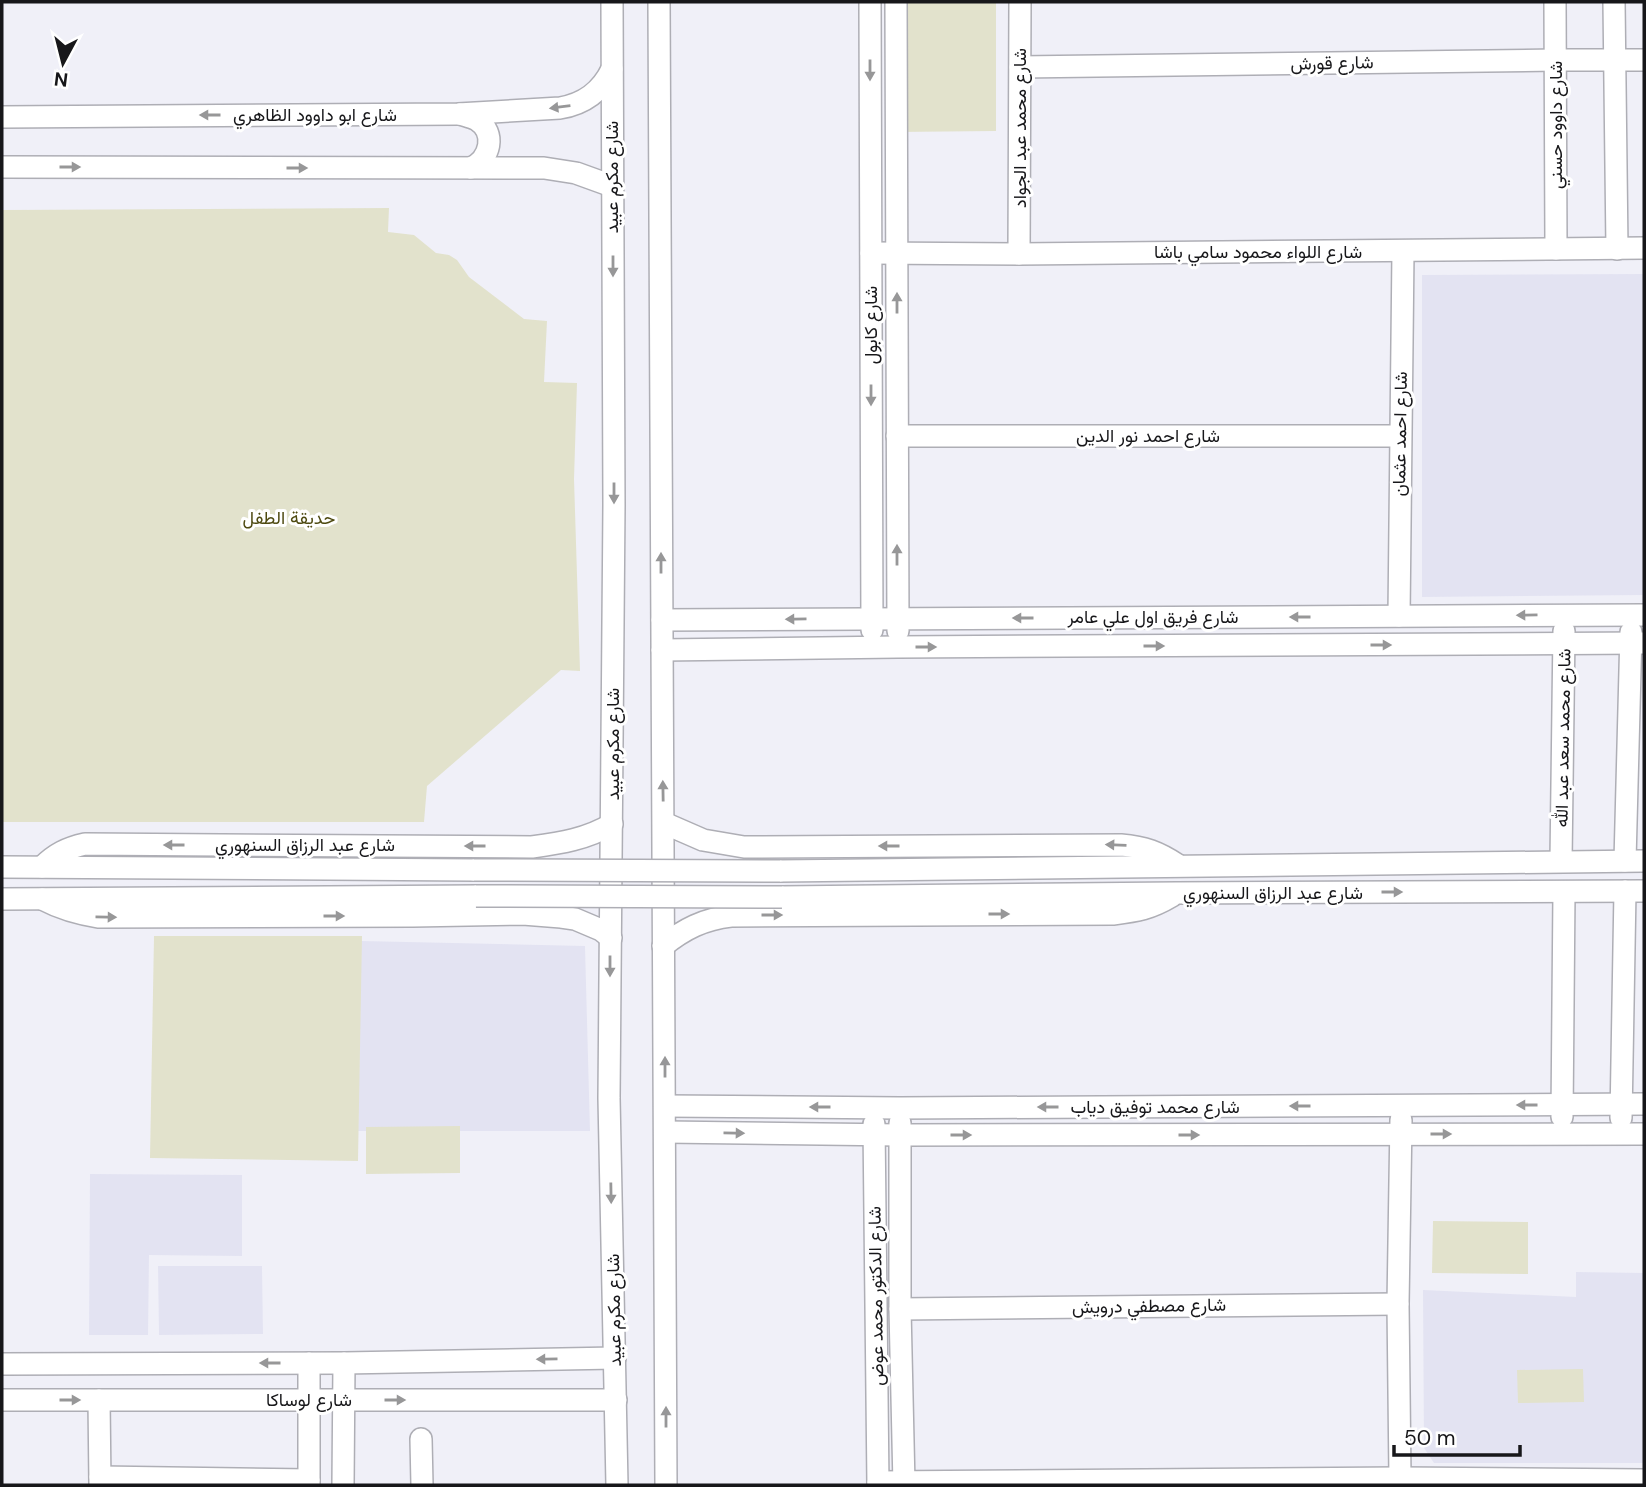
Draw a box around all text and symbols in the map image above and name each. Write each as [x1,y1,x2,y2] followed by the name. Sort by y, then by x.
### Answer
[28,28,98,98] north arrow
[1008,48,1032,208] street label: شارع محمد عبد الجواد
[1290,50,1374,76] street label: شارع قورش
[864,59,876,81] one-way arrow
[1544,61,1571,189] street label: شارع داوود حسني
[53,66,69,93] text: N
[548,102,570,113] one-way arrow
[233,103,397,130] street label: شارع ابو داوود الظاهري
[199,109,221,121] one-way arrow
[600,121,624,233] street label: شارع مكرم عبيد
[59,161,81,173] one-way arrow
[287,162,309,173] one-way arrow
[1154,240,1362,267] street label: شارع اللواء محمود سامي باشا
[607,255,619,277] one-way arrow
[859,286,883,364] street label: شارع كابول
[891,291,903,313] one-way arrow
[1387,371,1413,497] street label: شارع احمد عثمان
[865,385,877,407] one-way arrow
[1076,424,1220,448] street label: شارع احمد نور الدين
[608,483,620,505] one-way arrow
[243,506,335,530] park label: حديقة الطفل
[891,543,903,565] one-way arrow
[655,552,667,574] one-way arrow
[1066,605,1239,632] street label: شارع فريق اول علي عامر
[1516,609,1538,621] one-way arrow
[1288,611,1310,623] one-way arrow
[1012,612,1034,624] one-way arrow
[784,613,806,625] one-way arrow
[1370,639,1392,651] one-way arrow
[1143,640,1165,652] one-way arrow
[915,641,937,653] one-way arrow
[1549,648,1577,828] street label: شارع محمد سعد عبد الله
[601,688,625,800] street label: شارع مكرم عبيد
[657,779,669,801] one-way arrow
[215,833,395,860] street label: شارع عبد الرزاق السنهوري
[162,839,184,851] one-way arrow
[463,840,485,852] one-way arrow
[878,840,900,852] one-way arrow
[1105,840,1127,851] one-way arrow
[1183,881,1363,908] street label: شارع عبد الرزاق السنهوري
[1381,886,1403,898] one-way arrow
[989,908,1011,920] one-way arrow
[761,909,783,921] one-way arrow
[96,911,118,923] one-way arrow
[323,911,345,922] one-way arrow
[604,955,616,977] one-way arrow
[659,1056,671,1078] one-way arrow
[1070,1095,1240,1119] street label: شارع محمد توفيق دياب
[1516,1099,1538,1111] one-way arrow
[1288,1100,1310,1112] one-way arrow
[809,1101,831,1113] one-way arrow
[1036,1101,1058,1113] one-way arrow
[723,1128,745,1139] one-way arrow
[1430,1128,1452,1140] one-way arrow
[950,1129,972,1141] one-way arrow
[1178,1129,1200,1140] one-way arrow
[605,1183,617,1205] one-way arrow
[862,1206,890,1386] street label: شارع الدكتور محمد عوض
[601,1254,627,1366] street label: شارع مكرم عبيد
[1072,1293,1226,1322] street label: شارع مصطفي درويش
[535,1353,557,1365] one-way arrow
[259,1357,281,1369] one-way arrow
[266,1388,352,1412] street label: شارع لوساكا
[59,1394,81,1406] one-way arrow
[385,1394,407,1406] one-way arrow
[660,1406,672,1428] one-way arrow
[1394,1414,1520,1458] scale bar
[1404,1424,1455,1452] text: 50 m

